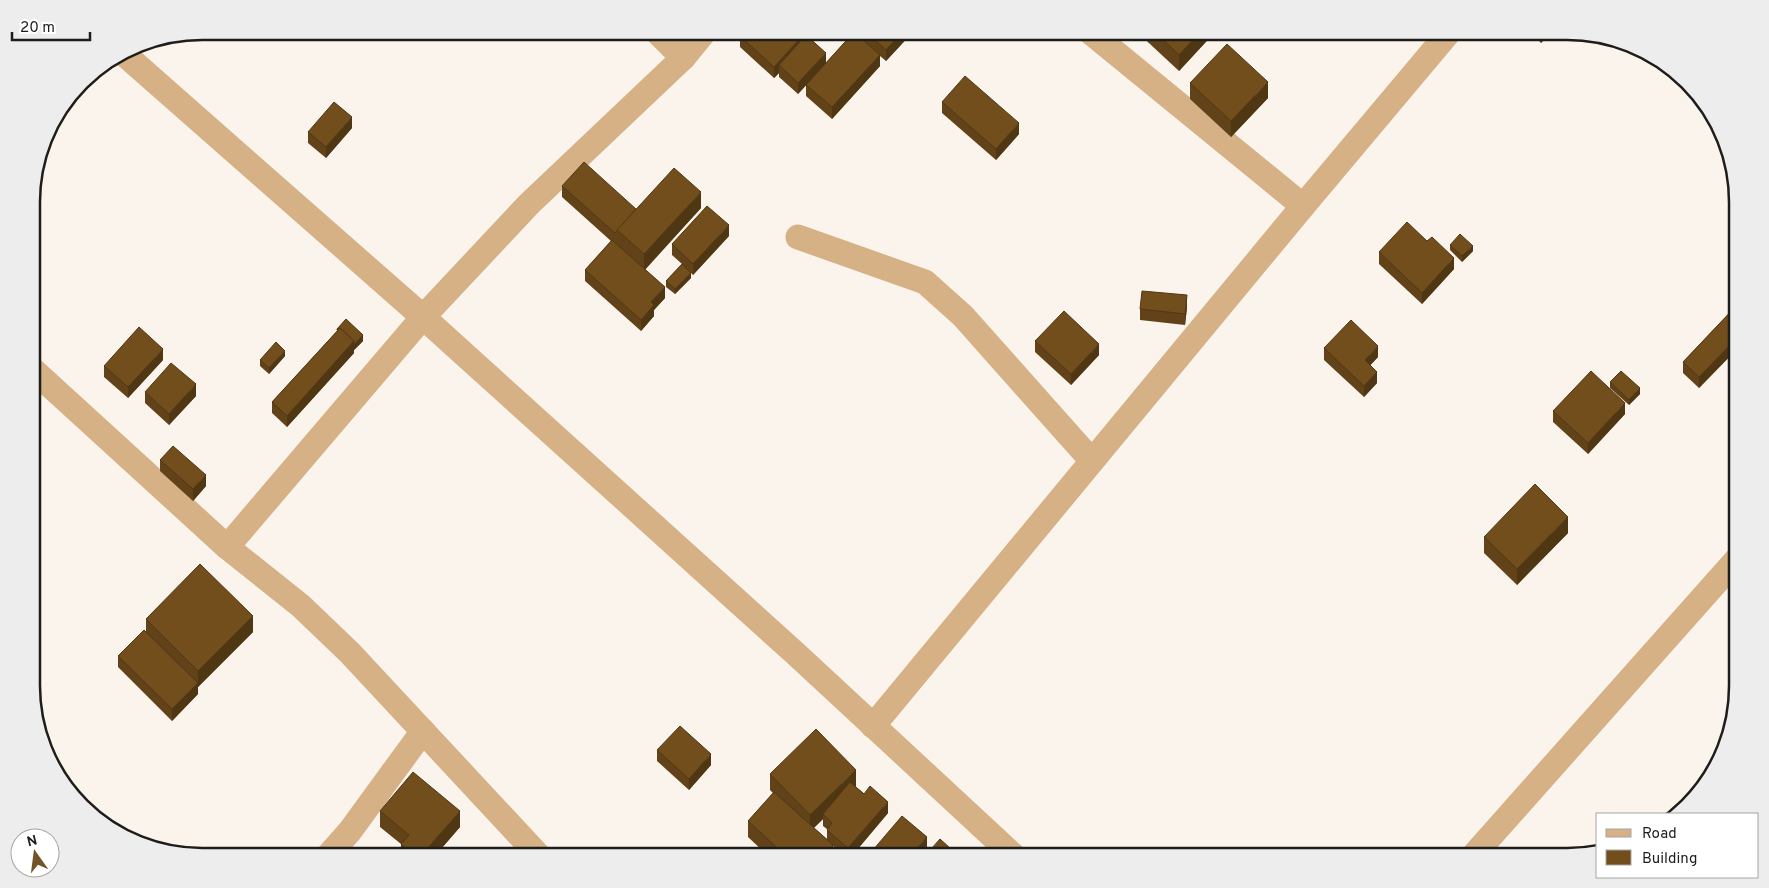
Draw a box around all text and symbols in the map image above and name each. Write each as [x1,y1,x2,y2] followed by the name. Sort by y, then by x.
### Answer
[12,10,90,42] scale bar
[20,19,55,38] text: 20 m
[1596,813,1759,878] legend
[1642,825,1677,844] text: Road
[10,828,60,878] north arrow
[25,832,39,851] text: N
[1642,850,1697,869] text: Building

